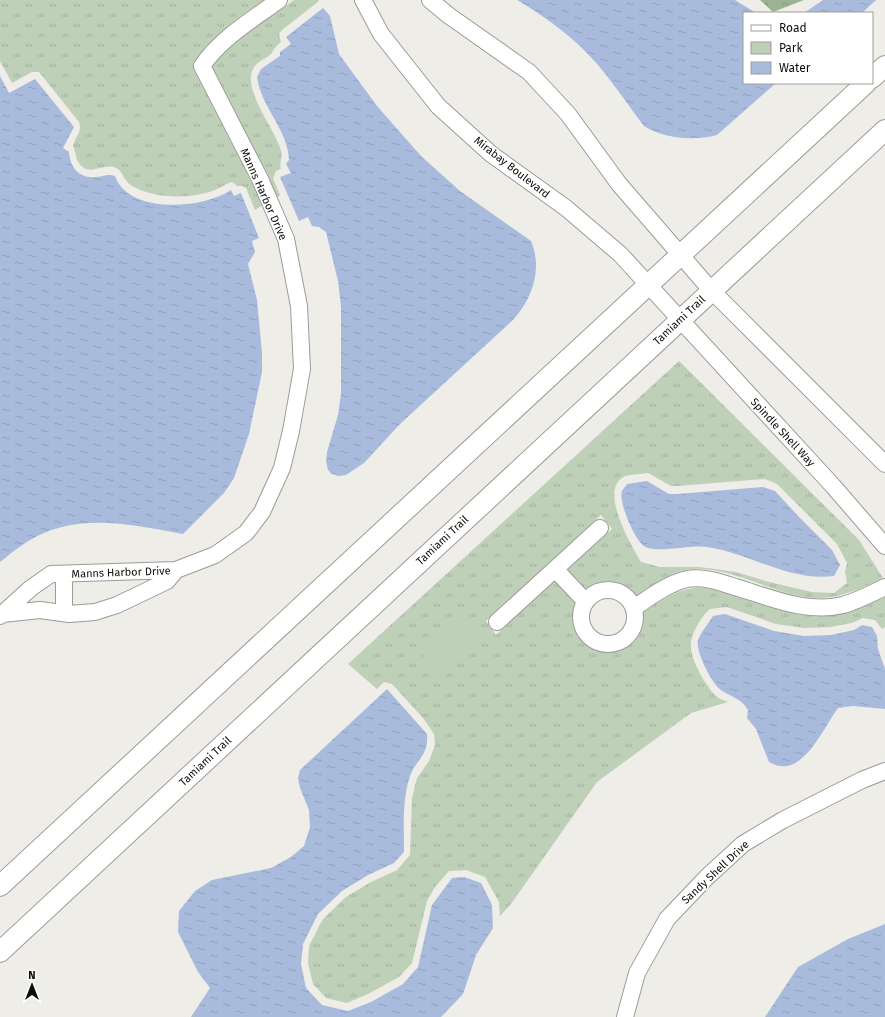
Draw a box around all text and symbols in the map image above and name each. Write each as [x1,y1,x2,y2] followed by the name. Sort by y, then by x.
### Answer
[743,12,873,84] legend
[779,21,807,35] text: Road
[779,41,803,55] text: Park
[779,61,811,75] text: Water
[471,134,552,201] street label: Mirabay Boulevard
[237,146,290,242] street label: Manns Harbor Drive
[651,293,708,348] street label: Tamiami Trail
[748,396,818,470] street label: Spindle Shell Way
[414,513,471,568] street label: Tamiami Trail
[71,564,171,581] street label: Manns Harbor Drive
[177,734,234,789] street label: Tamiami Trail
[679,838,752,907] street label: Sandy Shell Drive
[12,965,52,1005] north arrow
[28,969,36,982] text: N

